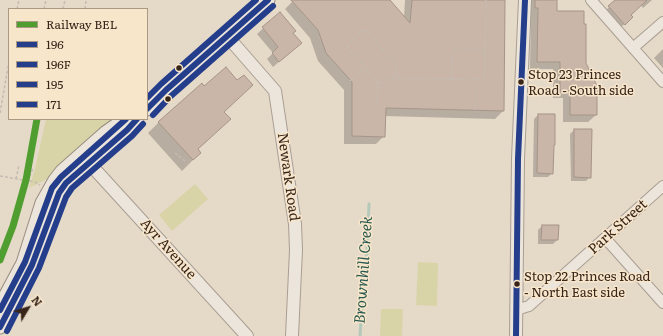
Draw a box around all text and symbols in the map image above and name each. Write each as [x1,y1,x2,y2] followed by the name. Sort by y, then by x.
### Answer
[8,8,148,120] legend
[46,15,117,33] text: Railway BEL
[46,35,64,53] text: 196
[46,55,71,73] text: 196F
[174,63,184,73] unlabelled marker
[528,67,634,98] place label: Stop 23 Princes Road - South side
[46,75,63,93] text: 195
[516,77,526,87] marker: Stop 23 Princes Road - South side
[163,94,173,104] unlabelled marker
[46,95,62,113] text: 171
[273,132,303,222] street label: Newark Road
[585,196,651,258] street label: Park Street
[136,215,200,283] street label: Ayr Avenue
[351,216,377,324] water label: Brownhill Creek
[524,269,651,300] place label: Stop 22 Princes Road - North East side
[512,279,522,289] marker: Stop 22 Princes Road - North East side
[8,288,48,328] north arrow
[28,292,47,309] text: N

